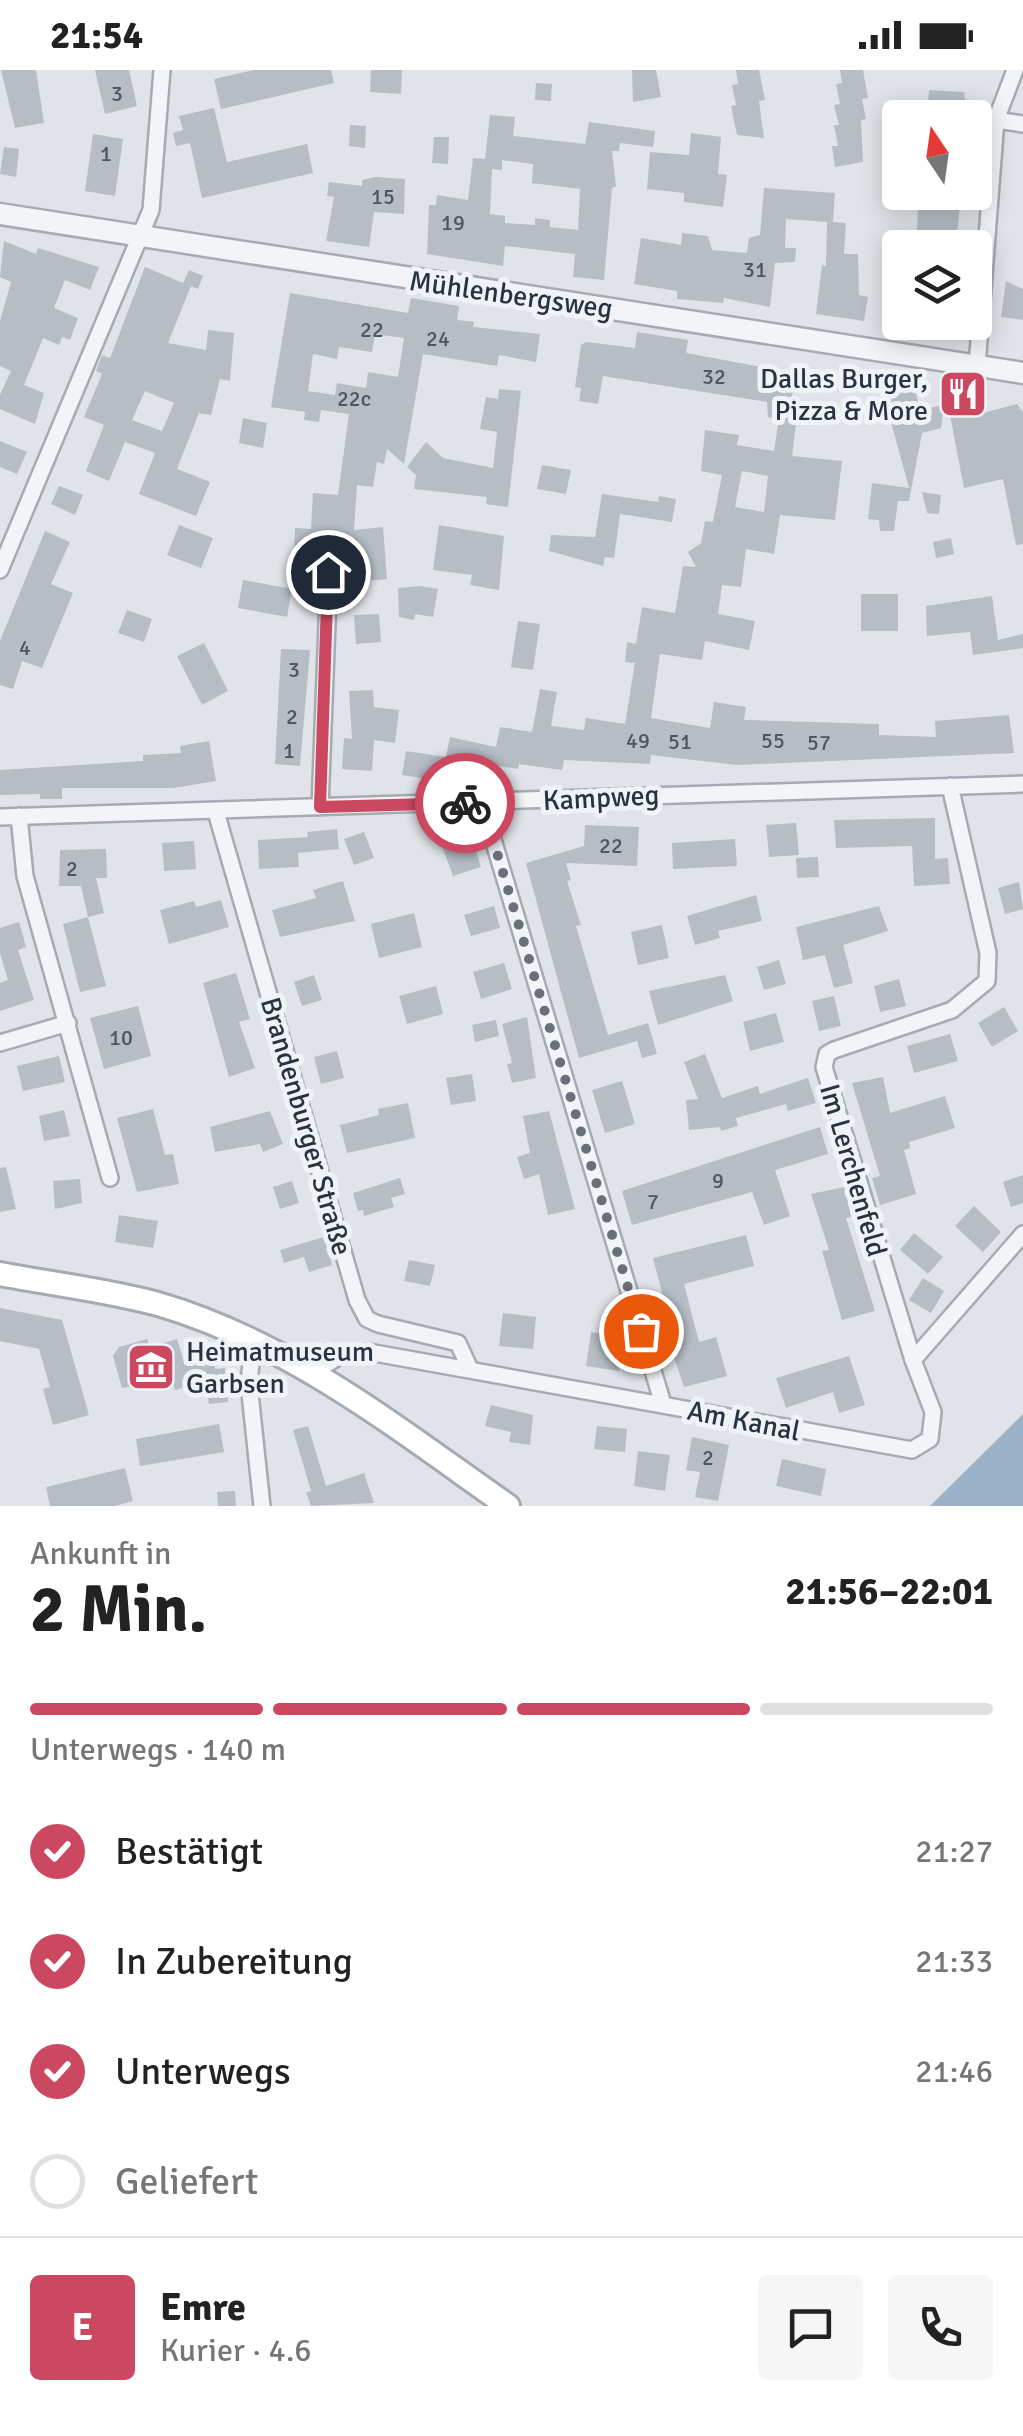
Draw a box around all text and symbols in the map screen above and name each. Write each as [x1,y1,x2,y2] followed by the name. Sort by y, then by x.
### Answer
[50,12,143,59] text: 21:54
[111,80,123,107] house number: 3
[882,100,992,210] north arrow
[882,100,992,340] map controls
[100,140,112,167] house number: 1
[371,183,395,210] house number: 15
[441,209,465,236] house number: 19
[882,230,992,340] button: layers
[743,256,767,283] house number: 31
[407,264,615,326] street label: Mühlenbergsweg
[360,316,384,343] house number: 22
[426,325,450,352] house number: 24
[760,362,928,428] place label: Dallas Burger, Pizza & More
[702,363,726,390] house number: 32
[937,368,989,420] restaurant icon: Dallas Burger, Pizza & More
[337,385,371,412] house number: 22c
[286,530,371,615] pin
[301,545,356,600] icon: home
[19,634,31,661] house number: 4
[288,656,300,683] house number: 3
[286,703,298,730] house number: 2
[626,727,650,754] house number: 49
[761,727,785,754] house number: 55
[668,728,692,755] house number: 51
[807,729,831,756] house number: 57
[283,737,295,764] house number: 1
[415,753,515,853] courier
[438,776,493,831] icon: bike
[542,778,660,818] street label: Kampweg
[599,832,623,859] house number: 22
[66,855,78,882] house number: 2
[253,993,359,1259] street label: Brandenburger Straße
[109,1024,133,1051] house number: 10
[812,1080,894,1261] street label: Im Lerchenfeld
[712,1167,724,1194] house number: 9
[647,1188,659,1215] house number: 7
[599,1289,684,1374] pin
[614,1304,669,1359] icon: bag
[186,1335,374,1401] place label: Heimatmuseum Garbsen
[125,1341,177,1393] museum icon: Heimatmuseum Garbsen
[685,1393,803,1449] street label: Am Kanal
[702,1444,714,1471] house number: 2
[30,1534,172,1573] text: Ankunft in
[785,1568,993,1615] text: 21:56–22:01
[30,1570,207,1650] text: 2 Min.
[30,1730,286,1769] text: Unterwegs · 140 m
[30,1824,85,1879] icon: check
[115,1828,263,1875] text: Bestätigt
[915,1832,993,1871] text: 21:27
[30,1934,85,1989] icon: check
[115,1938,353,1985] text: In Zubereitung
[915,1942,993,1981] text: 21:33
[30,2044,85,2099] icon: check
[115,2048,291,2095] text: Unterwegs
[915,2052,993,2091] text: 21:46
[115,2158,258,2205] text: Geliefert
[758,2275,863,2380] button: chat
[888,2275,993,2380] button: phone
[160,2284,246,2331] text: Emre
[72,2304,93,2351] text: E
[160,2331,312,2370] text: Kurier · 4.6

